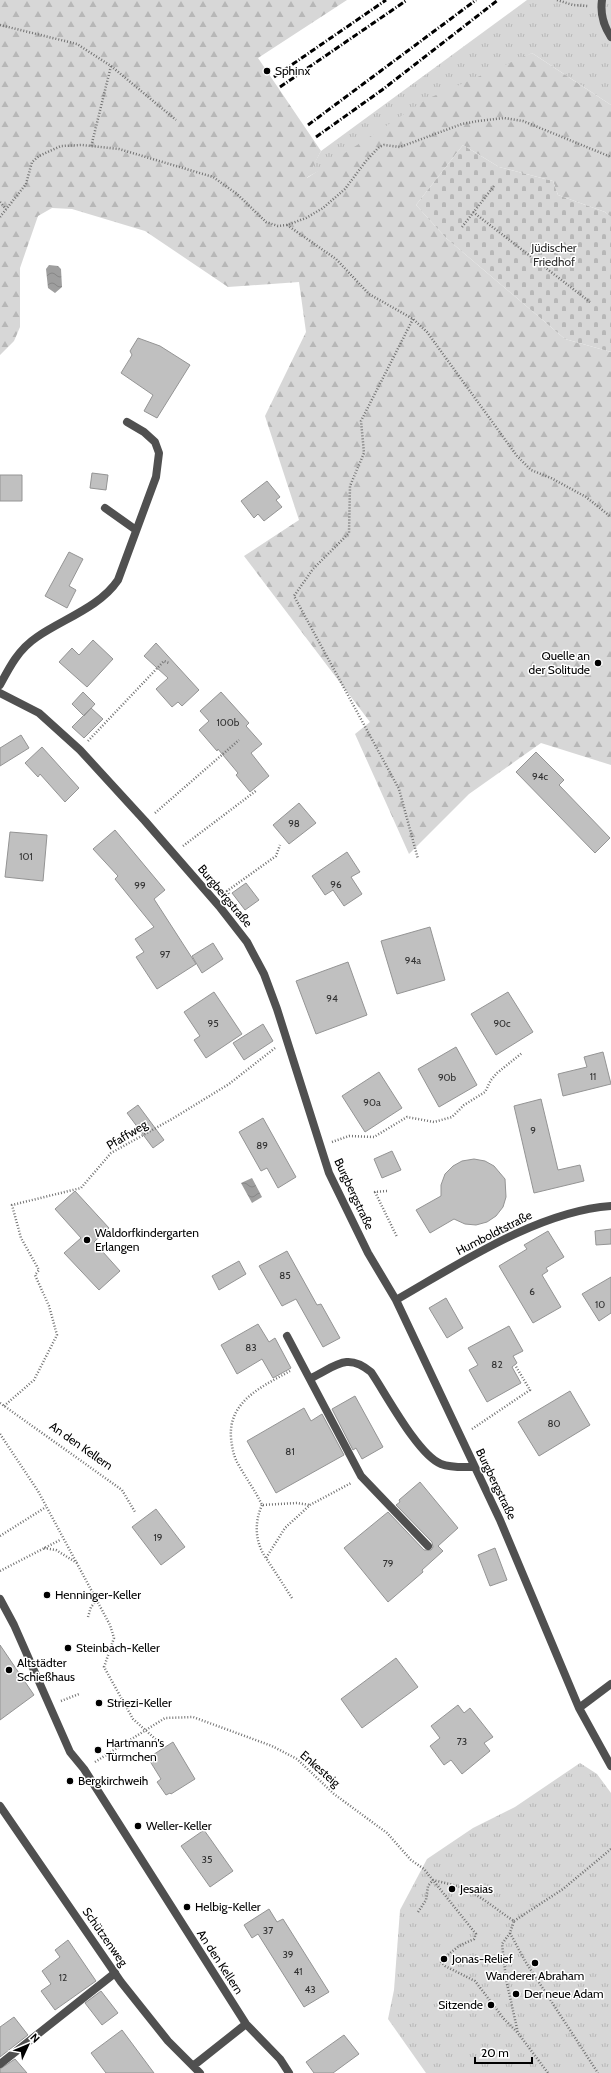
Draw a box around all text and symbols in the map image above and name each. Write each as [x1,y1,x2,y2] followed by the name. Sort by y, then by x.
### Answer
[275,63,310,78] place label: Sphinx
[262,66,272,76] marker: Sphinx
[530,240,577,269] park label: Jüdischer Friedhof
[529,648,590,677] place label: Quelle an der Solitude
[593,658,603,668] marker: Quelle an der Solitude
[217,716,240,729] house number: 100b
[532,770,548,783] house number: 94c
[288,817,300,830] house number: 98
[19,850,33,863] house number: 101
[195,861,256,930] street label: Burgbergstraße
[330,878,342,891] house number: 96
[134,879,146,892] house number: 99
[160,948,170,961] house number: 97
[405,954,421,967] house number: 94a
[326,992,338,1005] house number: 94
[207,1017,219,1030] house number: 95
[493,1017,511,1030] house number: 90c
[590,1070,596,1083] house number: 11
[438,1071,457,1084] house number: 90b
[363,1096,381,1109] house number: 90a
[104,1116,151,1153] street label: Pfaffweg
[530,1124,536,1137] house number: 9
[256,1139,268,1152] house number: 89
[331,1156,378,1232] street label: Burgbergstraße
[453,1207,534,1258] street label: Humboldtstraße
[95,1225,199,1254] place label: Waldorfkindergarten Erlangen
[82,1235,92,1245] marker: Waldorfkindergarten Erlangen
[279,1269,291,1282] house number: 85
[529,1285,535,1298] house number: 6
[595,1298,605,1311] house number: 10
[245,1341,257,1354] house number: 83
[491,1358,503,1371] house number: 82
[547,1417,561,1430] house number: 80
[47,1418,116,1473] street label: An den Kellern
[285,1445,295,1458] house number: 81
[473,1446,520,1522] street label: Burgbergstraße
[154,1531,163,1544] house number: 19
[383,1557,394,1570] house number: 79
[55,1587,141,1602] place label: Henninger-Keller
[42,1590,52,1600] marker: Henninger-Keller
[76,1640,160,1655] place label: Steinbach-Keller
[63,1643,73,1653] marker: Steinbach-Keller
[17,1655,75,1684] place label: Altstädter Schießhaus
[4,1665,14,1675] marker: Altstädter Schießhaus
[107,1695,172,1710] place label: Striezi-Keller
[94,1698,104,1708] marker: Striezi-Keller
[106,1735,164,1764] place label: Hartmann's Türmchen
[457,1735,467,1748] house number: 73
[93,1745,103,1755] marker: Hartmann's Türmchen
[297,1747,344,1791] street label: Enkesteig
[78,1773,148,1788] place label: Bergkirchweih
[65,1776,75,1786] marker: Bergkirchweih
[146,1818,212,1833] place label: Weller-Keller
[133,1821,143,1831] marker: Weller-Keller
[202,1853,212,1866] house number: 35
[459,1881,493,1896] place label: Jesaias
[447,1884,457,1894] marker: Jesaias
[195,1899,261,1914] place label: Helbig-Keller
[182,1902,192,1912] marker: Helbig-Keller
[80,1904,132,1970] street label: Schützenweg
[263,1924,273,1937] house number: 37
[194,1927,247,1997] street label: An den Kellern
[282,1948,294,1961] house number: 39
[451,1951,513,1966] place label: Jonas-Relief
[439,1954,449,1964] marker: Jonas-Relief
[530,1958,540,1968] marker: Wanderer Abraham
[293,1965,303,1978] house number: 41
[486,1968,584,1983] place label: Wanderer Abraham
[59,1971,67,1984] house number: 12
[304,1983,316,1996] house number: 43
[524,1986,603,2001] place label: Der neue Adam
[511,1989,521,1999] marker: Der neue Adam
[438,1997,483,2012] place label: Sitzende
[486,2000,496,2010] marker: Sitzende
[8,2025,48,2065] north arrow
[27,2030,43,2046] text: N
[475,2039,532,2065] scale bar
[481,2045,509,2060] text: 20 m

